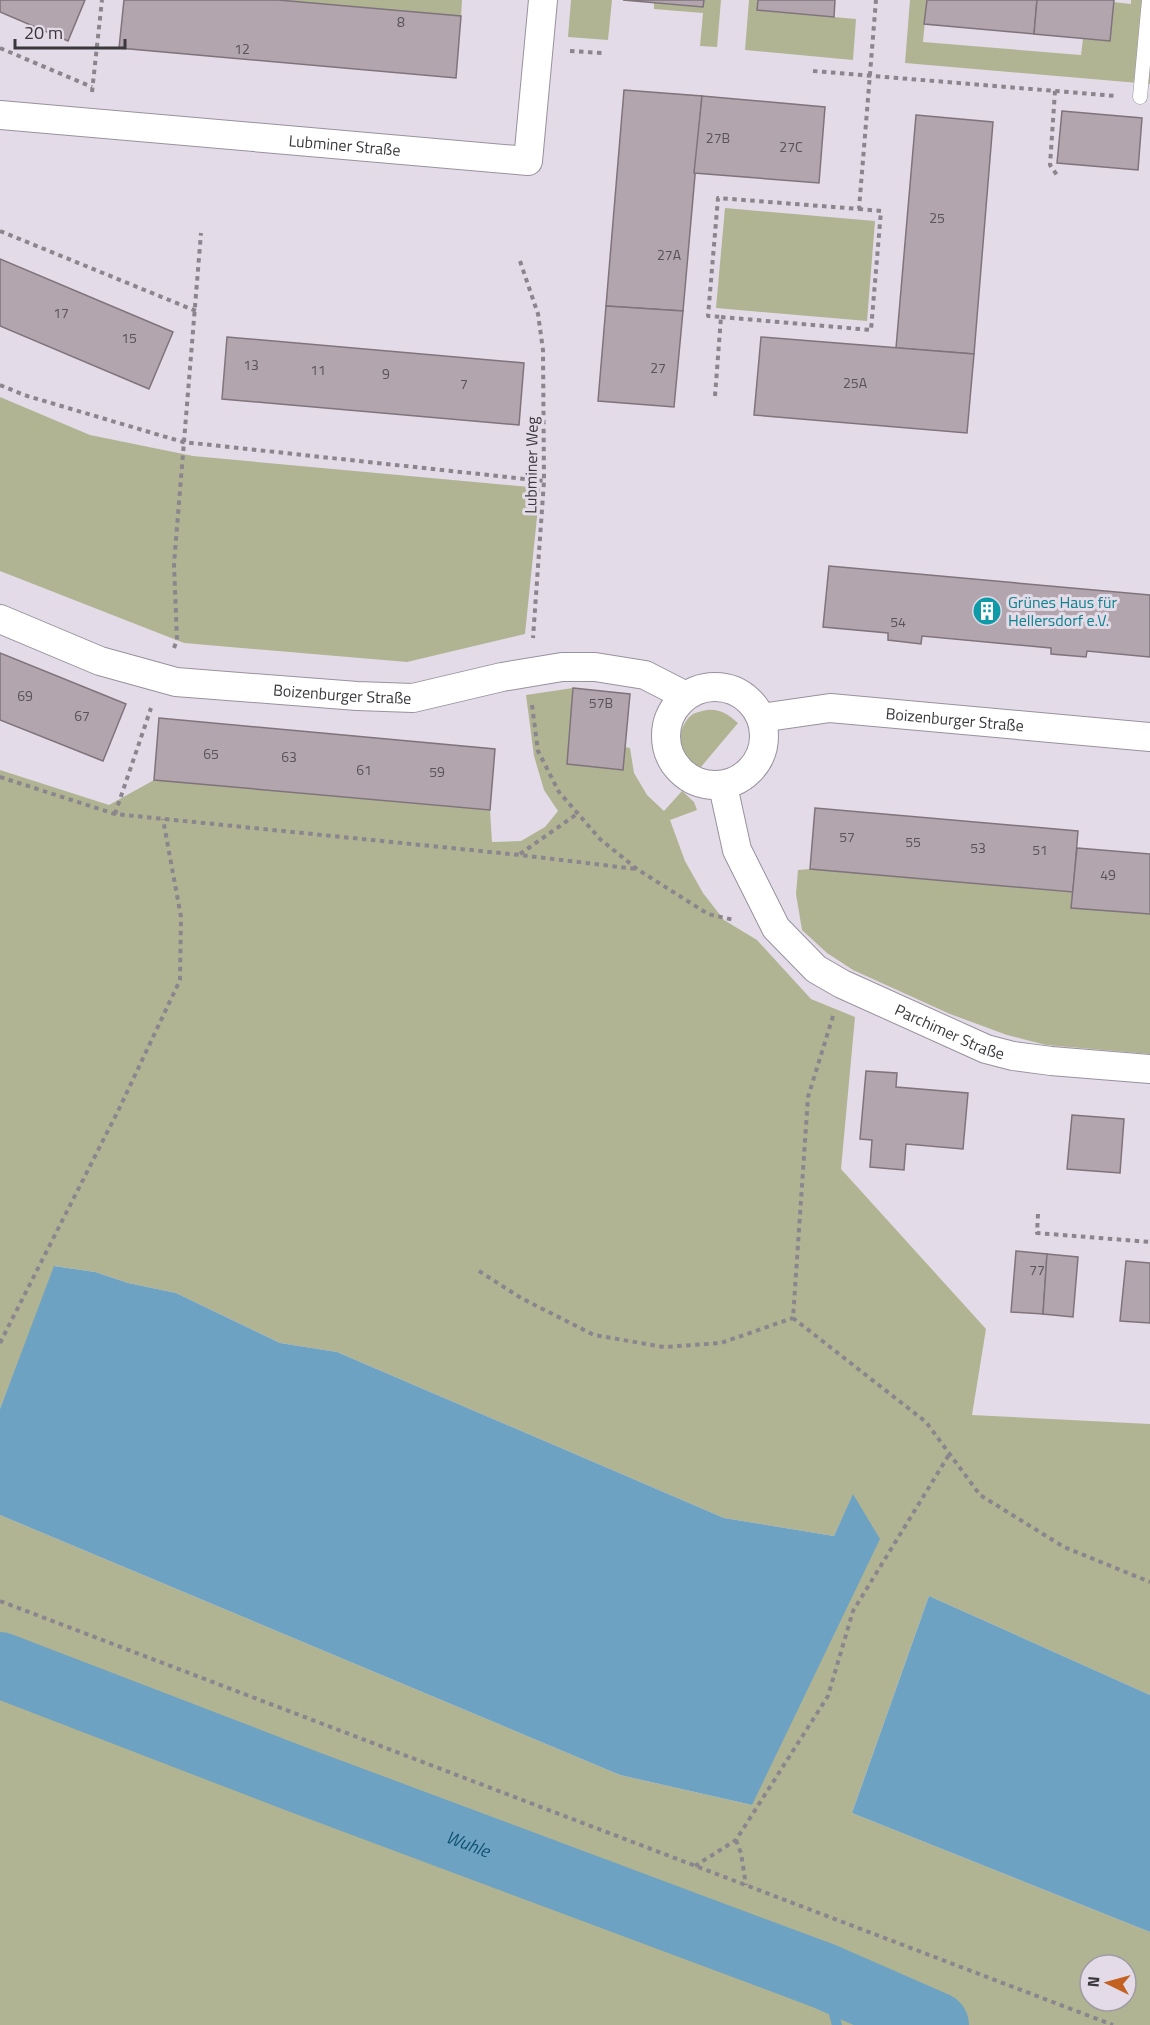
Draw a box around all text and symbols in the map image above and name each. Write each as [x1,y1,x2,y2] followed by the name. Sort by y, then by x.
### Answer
[397,11,405,32] house number: 8
[15,12,124,50] scale bar
[24,19,63,46] text: 20 m
[234,38,250,59] house number: 12
[706,127,730,148] house number: 27B
[288,128,402,162] street label: Lubminer Straße
[779,136,803,157] house number: 27C
[929,207,945,228] house number: 25
[657,244,682,265] house number: 27A
[53,302,69,323] house number: 17
[121,327,137,348] house number: 15
[243,354,259,375] house number: 13
[650,357,666,378] house number: 27
[310,359,326,380] house number: 11
[382,363,390,384] house number: 9
[843,372,868,393] house number: 25A
[460,373,468,394] house number: 7
[518,416,544,514] street label: Lubminer Weg
[1008,590,1118,632] place label: Grünes Haus für Hellersdorf e.V.
[971,595,1003,627] building icon: Grünes Haus für Hellersdorf e.V.
[890,611,906,632] house number: 54
[272,678,412,710] street label: Boizenburger Straße
[17,685,33,706] house number: 69
[589,692,613,713] house number: 57B
[885,701,1025,738] street label: Boizenburger Straße
[74,705,90,726] house number: 67
[203,743,219,764] house number: 65
[281,746,297,767] house number: 63
[356,759,372,780] house number: 61
[429,761,445,782] house number: 59
[839,826,855,847] house number: 57
[905,831,921,852] house number: 55
[970,837,986,858] house number: 53
[1032,839,1048,860] house number: 51
[1100,864,1116,885] house number: 49
[891,997,1007,1065] street label: Parchimer Straße
[1029,1259,1045,1280] house number: 77
[442,1823,496,1864] water label: Wuhle
[1078,1953,1138,2013] north arrow
[1081,1975,1105,1988] text: N

